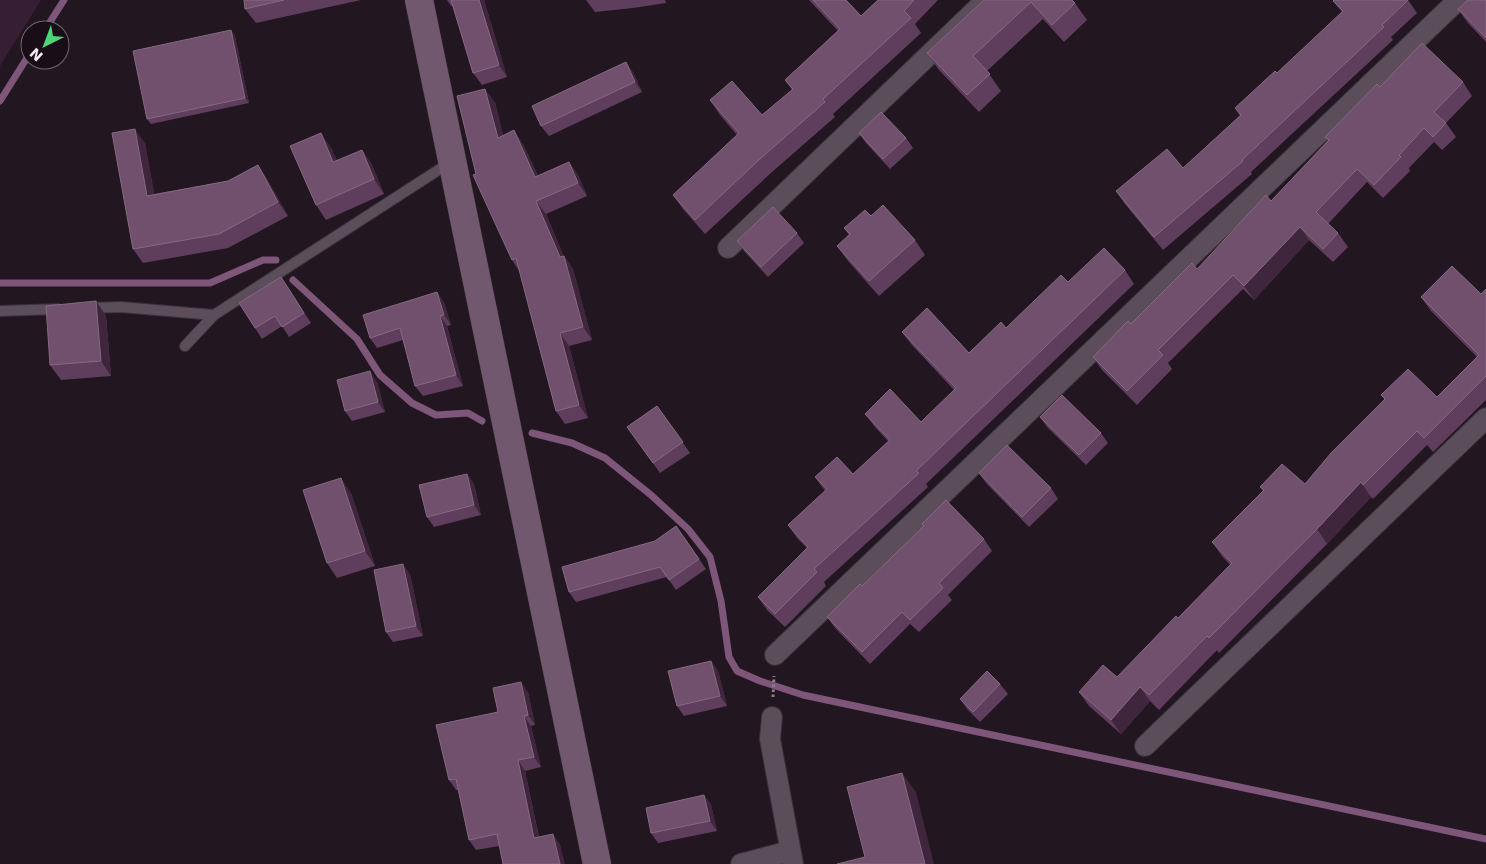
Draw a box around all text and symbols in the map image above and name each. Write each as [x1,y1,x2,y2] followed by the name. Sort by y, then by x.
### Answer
[20,20,70,70] north arrow
[27,45,46,65] text: N

